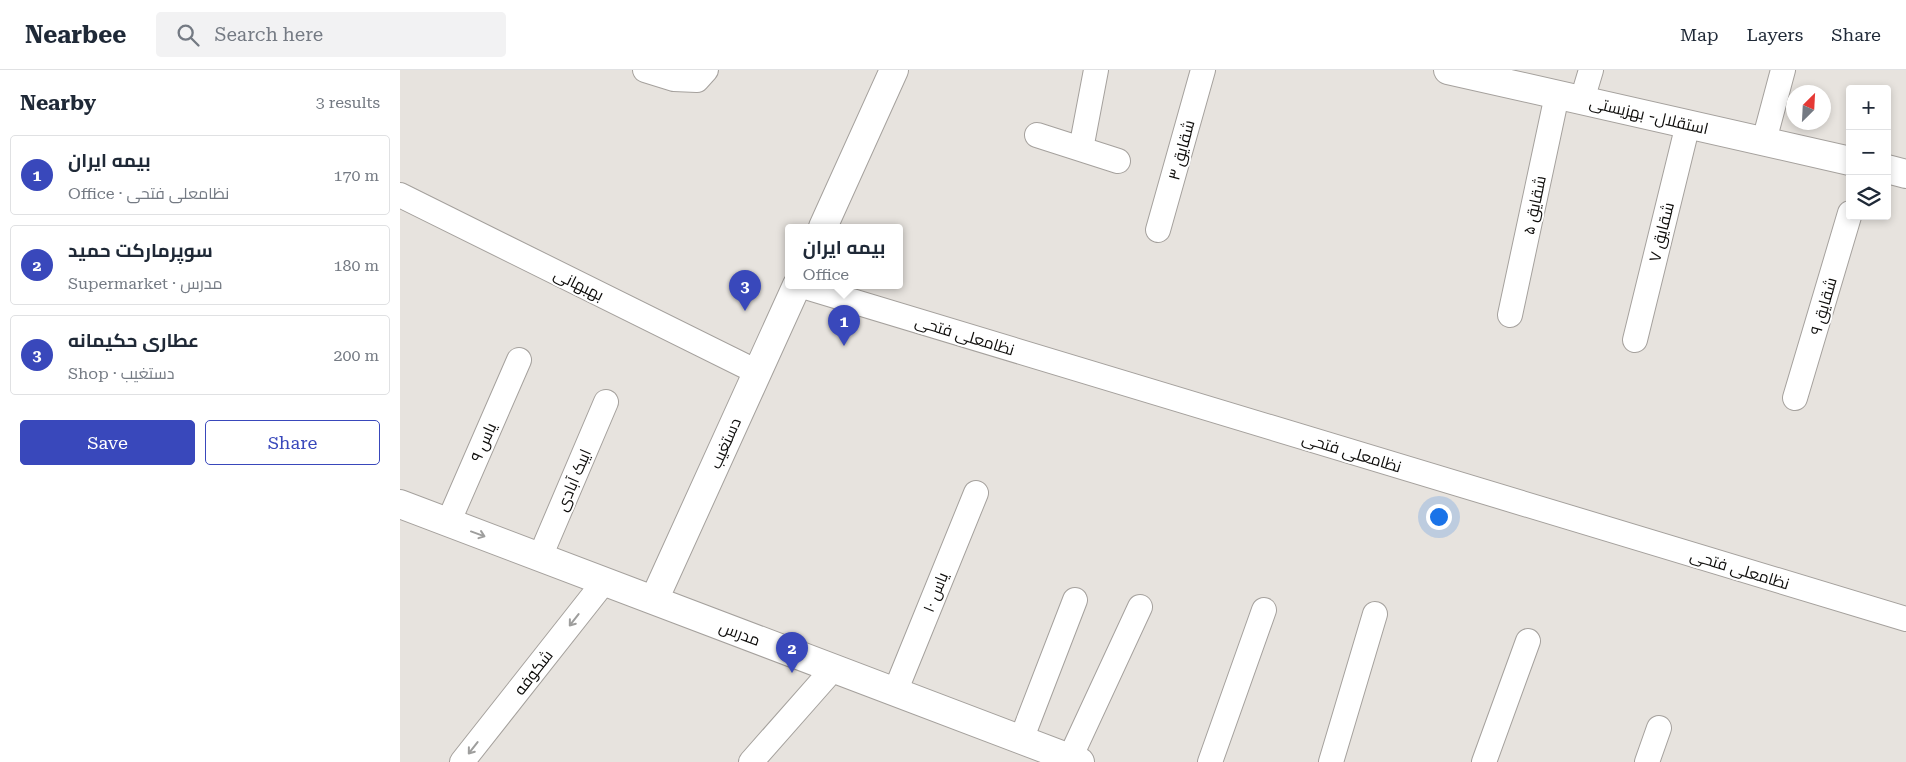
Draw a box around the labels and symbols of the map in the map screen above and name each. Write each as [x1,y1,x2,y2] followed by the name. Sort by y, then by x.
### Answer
[1786,85,1831,130] north arrow
[1587,93,1710,139] street label: استقلال- بهزیستی
[1164,118,1200,183] street label: شقایق ۳
[1519,174,1551,236] street label: شقایق ۵
[1645,200,1679,264] street label: شقایق ۷
[550,264,607,306] street label: بهبهانی
[729,270,761,311] pin: 3
[1806,275,1842,337] street label: شقایق ۹
[828,305,860,346] pin: 1
[913,311,1017,361] street label: نظامعلی فتحی
[706,415,745,472] street label: دستغیب
[466,419,502,465] street label: یاس ۹
[1300,428,1404,478] street label: نظامعلی فتحی
[552,446,596,515] street label: ایبک آبادی
[1426,504,1452,530] your location
[470,530,485,539] one-way arrow
[1688,545,1792,595] street label: نظامعلی فتحی
[919,569,953,615] street label: یاس ۱۰
[568,613,579,626] one-way arrow
[716,617,763,651] street label: مدرس
[776,632,808,673] pin: 2
[510,646,557,699] street label: شکوفه
[468,741,479,754] one-way arrow

